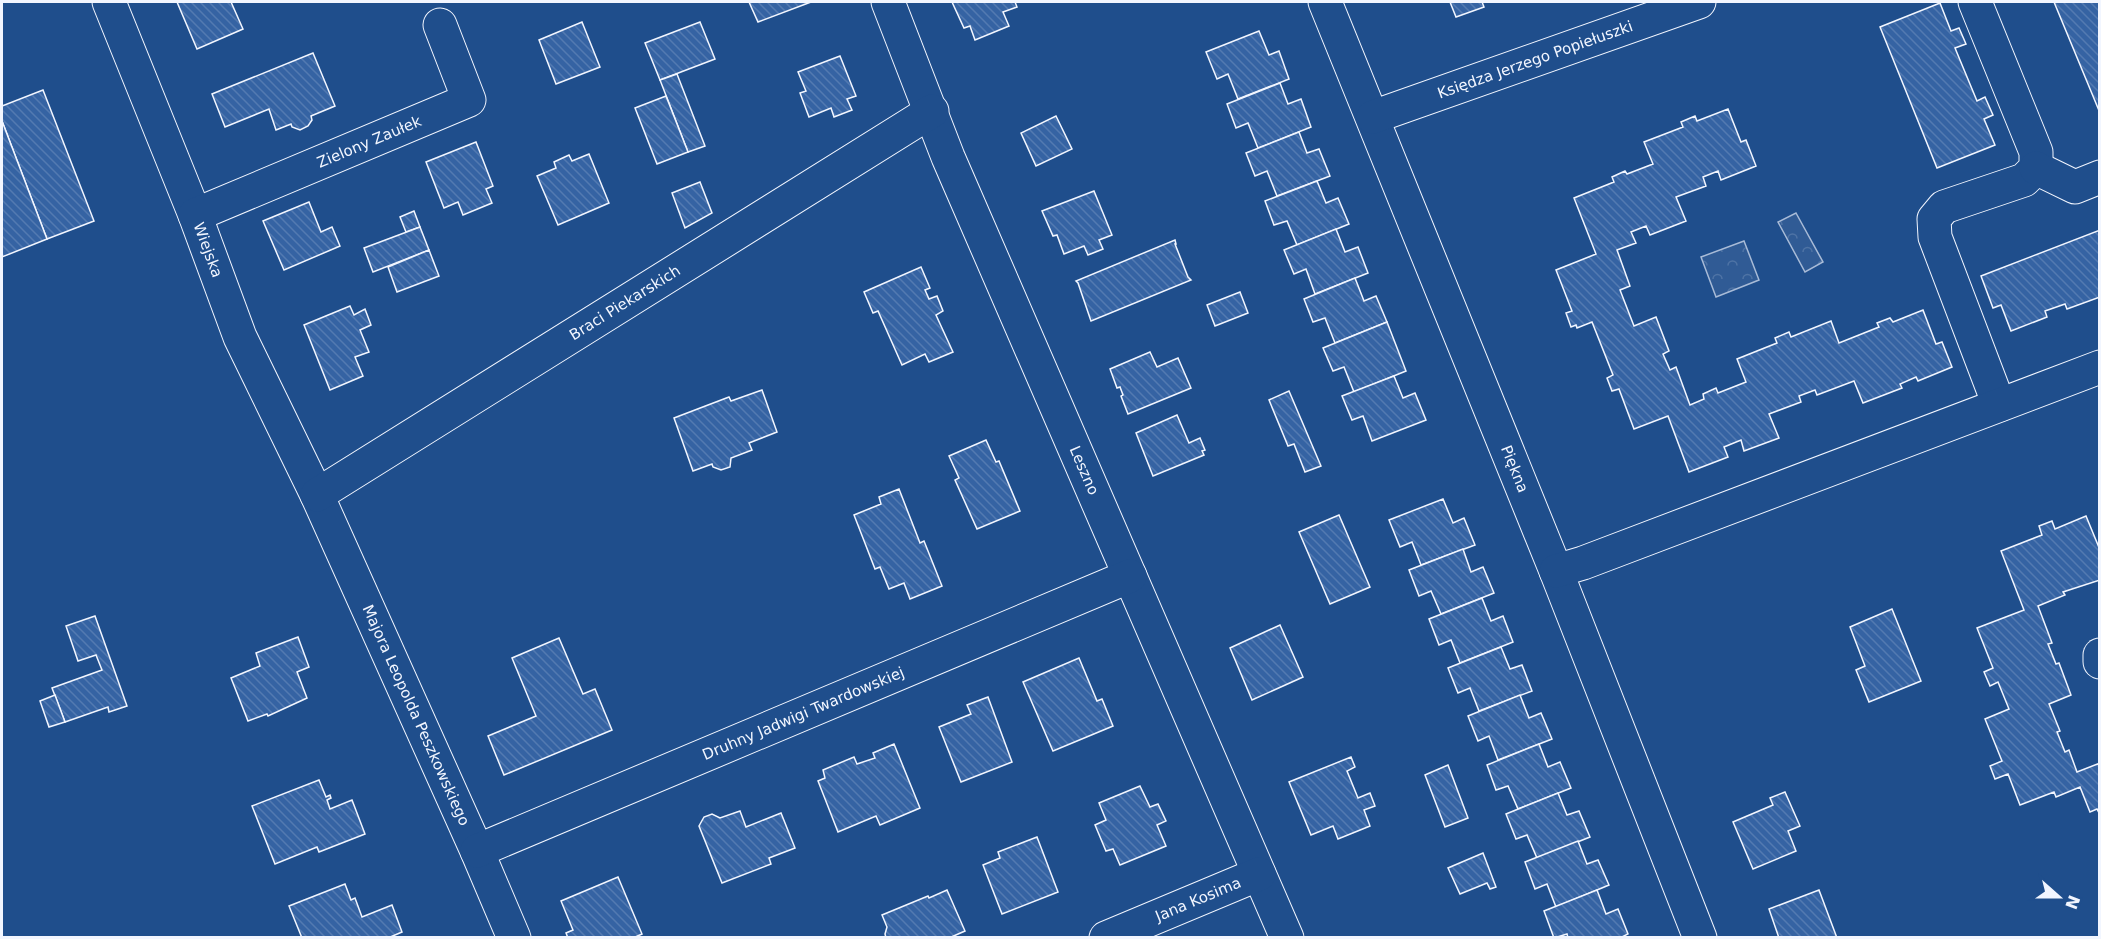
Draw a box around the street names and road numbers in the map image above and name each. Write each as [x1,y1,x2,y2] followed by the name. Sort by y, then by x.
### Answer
[1435,17,1635,103] street label: Księdza Jerzego Popiełuszki
[314,112,424,172] street label: Zielony Zaułek
[190,220,226,280] street label: Wiejska
[566,261,684,344] street label: Braci Piekarskich
[1066,443,1103,498] street label: Leszno
[1497,443,1532,495] street label: Piękna
[359,602,473,829] street label: Majora Leopolda Peszkowskiego
[700,663,907,764] street label: Druhny Jadwigi Twardowskiej
[1152,874,1244,926] street label: Jana Kosima

